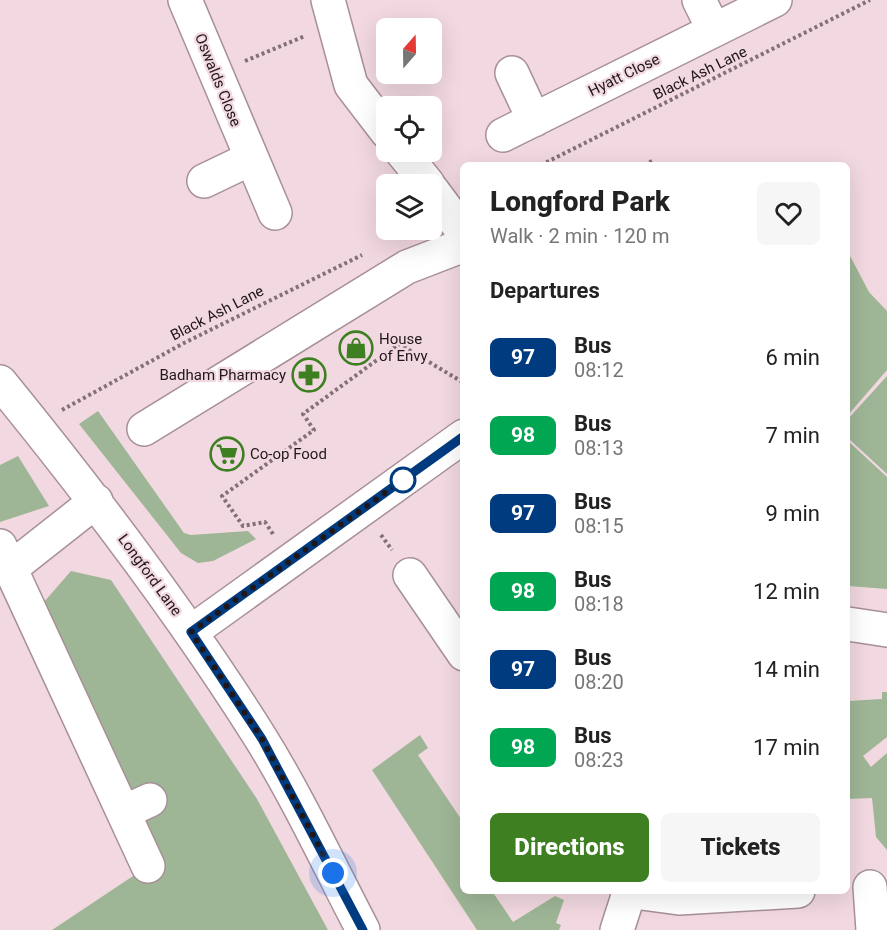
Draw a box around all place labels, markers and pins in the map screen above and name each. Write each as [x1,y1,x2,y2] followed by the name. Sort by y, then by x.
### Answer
[338,330,374,366] shop icon: House of Envy
[379,330,428,365] place label: House of Envy
[291,357,327,393] pharmacy icon: Badham Pharmacy
[160,366,286,384] place label: Badham Pharmacy
[209,436,245,472] supermarket icon: Co-op Food
[250,445,327,463] place label: Co-op Food
[390,467,416,493] unlabelled marker

